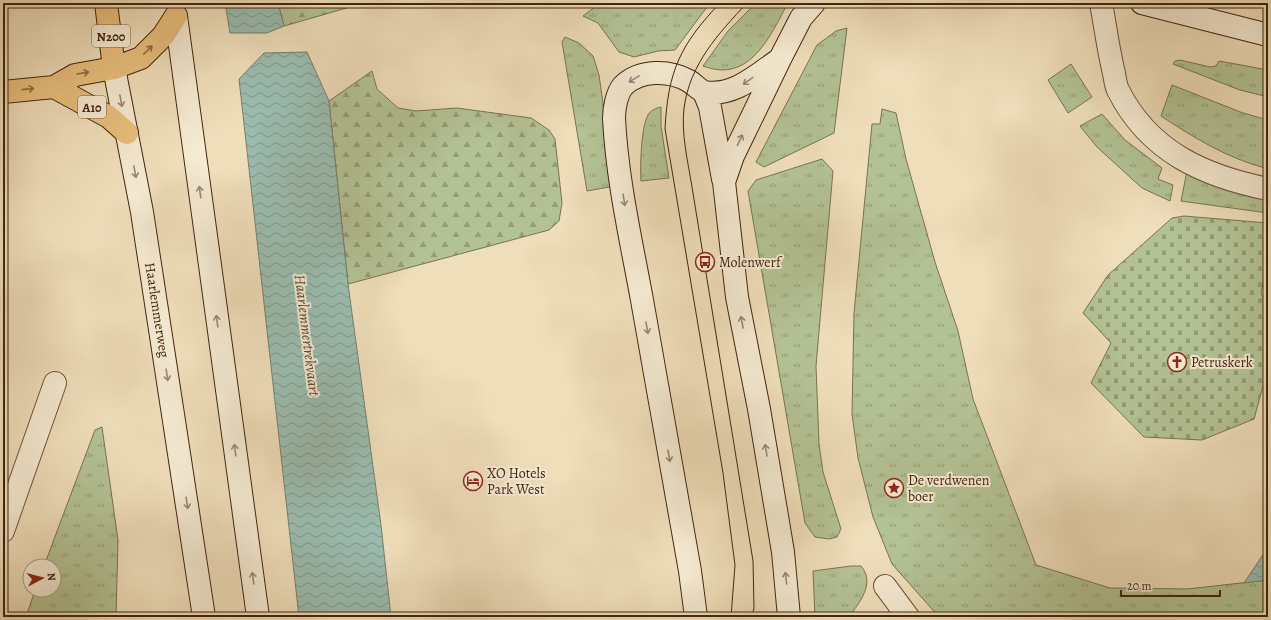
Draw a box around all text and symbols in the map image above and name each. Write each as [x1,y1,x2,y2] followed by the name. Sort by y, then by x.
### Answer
[92,25,130,47] road number: N200
[143,45,153,55] one-way arrow
[76,69,89,77] one-way arrow
[628,76,640,84] one-way arrow
[743,77,754,85] one-way arrow
[21,86,34,93] one-way arrow
[117,94,125,107] one-way arrow
[78,96,106,118] road number: A10
[737,135,744,147] one-way arrow
[131,165,139,178] one-way arrow
[196,186,204,199] one-way arrow
[620,194,628,207] one-way arrow
[694,251,716,273] bus stop icon: Molenwerf
[719,253,783,272] place label: Molenwerf
[140,261,174,359] street label: Haarlemmerweg
[290,273,324,398] water label: Haarlemmertrekvaart
[213,315,221,328] one-way arrow
[738,316,746,329] one-way arrow
[643,322,651,335] one-way arrow
[1166,351,1188,373] church icon: Petruskerk
[1191,353,1253,372] place label: Petruskerk
[163,368,171,381] one-way arrow
[231,443,239,456] one-way arrow
[762,444,770,457] one-way arrow
[665,450,673,463] one-way arrow
[487,464,546,499] place label: XO Hotels Park West
[462,470,484,492] hotel icon: XO Hotels Park West
[908,471,990,506] place label: De verdwenen boer
[883,477,905,499] place icon: De verdwenen boer
[183,497,191,510] one-way arrow
[22,558,62,598] north arrow
[43,572,59,582] text: N
[249,572,257,585] one-way arrow
[782,572,790,585] one-way arrow
[1121,572,1220,598] scale bar
[1127,578,1151,594] text: 20 m

